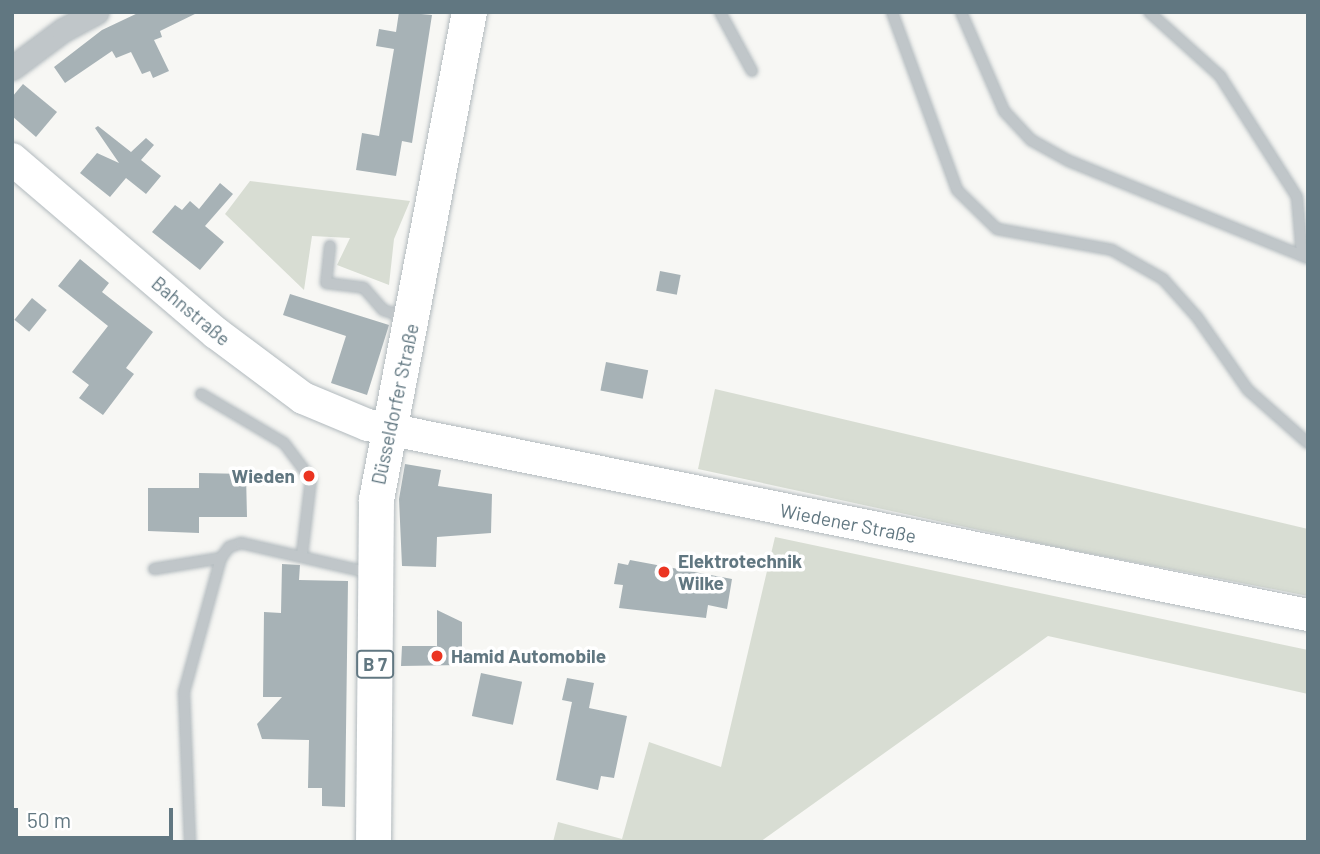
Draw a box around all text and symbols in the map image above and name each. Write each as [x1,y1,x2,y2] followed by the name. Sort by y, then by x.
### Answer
[147,272,235,350] street label: Bahnstraße
[367,321,423,487] street label: Düsseldorfer Straße
[232,465,295,487] place label: Wieden
[301,468,317,484] marker: Wieden
[778,499,918,547] street label: Wiedener Straße
[678,550,802,594] place label: Elektrotechnik Wilke
[656,564,672,580] marker: Elektrotechnik Wilke
[451,645,606,667] place label: Hamid Automobile
[429,648,445,664] marker: Hamid Automobile
[356,650,394,678] road number: B 7
[18,794,177,838] scale bar
[27,807,71,832] text: 50 m

